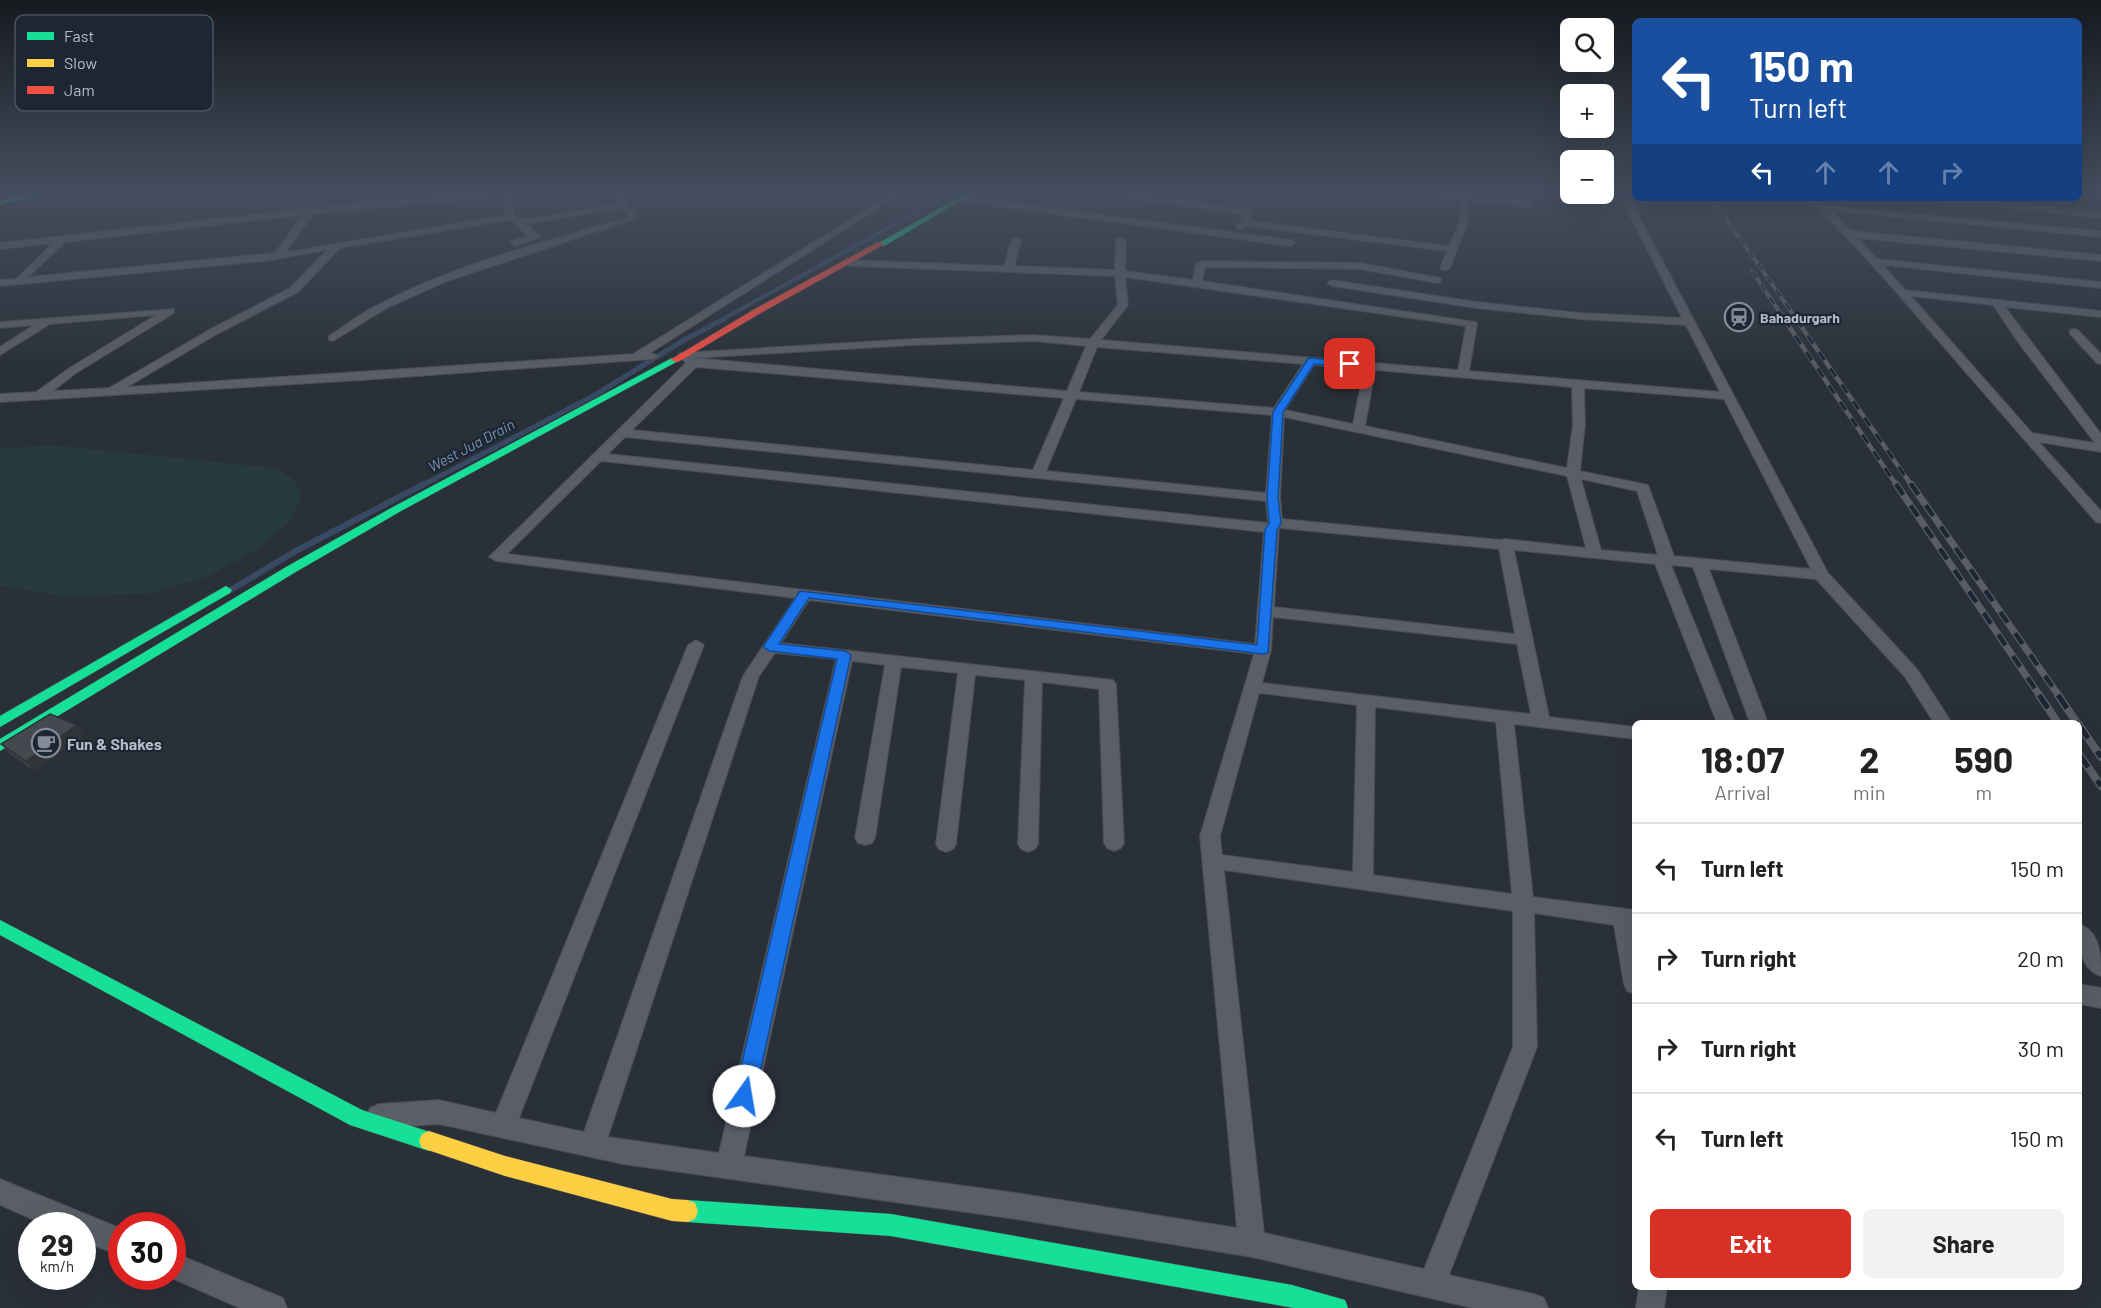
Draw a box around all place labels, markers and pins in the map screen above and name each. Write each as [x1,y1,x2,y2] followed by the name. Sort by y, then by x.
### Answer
[1723,301,1755,333] station icon: Bahadurgarh
[1760,309,1840,326] place label: Bahadurgarh
[1324,338,1375,389] pin
[30,727,62,759] cafe icon: Fun & Shakes
[67,734,162,753] place label: Fun & Shakes

